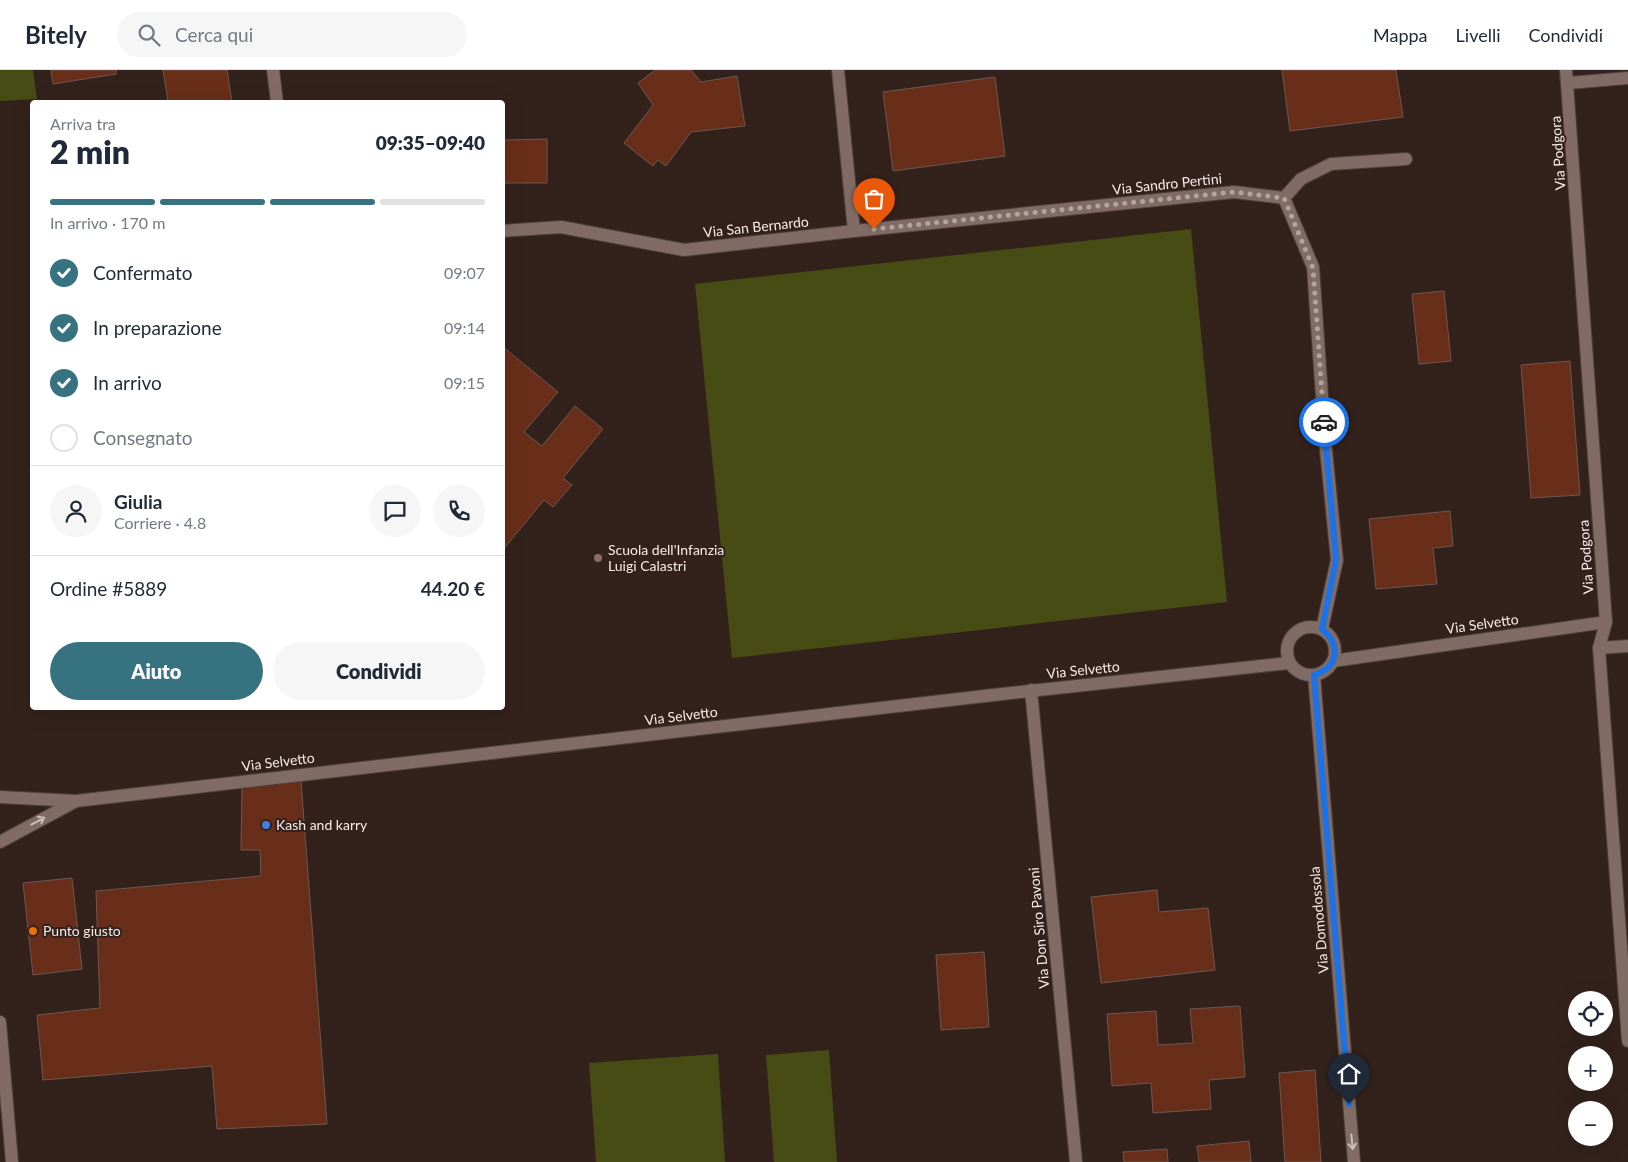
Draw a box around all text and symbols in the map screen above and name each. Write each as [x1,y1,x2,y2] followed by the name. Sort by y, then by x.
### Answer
[117,12,467,57] search box
[25,20,87,49] text: Bitely
[135,21,163,49] icon: search
[175,23,253,46] text: Cerca qui
[1373,24,1428,46] text: Mappa
[1456,24,1500,46] text: Livelli
[1528,24,1603,46] text: Condividi
[50,114,116,133] text: Arriva tra
[1546,115,1569,191] street label: Via Podgora
[376,131,485,154] text: 09:35–09:40
[50,132,130,171] text: 2 min
[1111,169,1223,198] street label: Via Sandro Pertini
[853,178,895,229] pin
[860,185,888,213] icon: bag
[50,213,165,232] text: In arrivo · 170 m
[702,213,810,240] street label: Via San Bernardo
[50,259,78,287] icon: check
[93,261,193,284] text: Confermato
[444,263,485,282] text: 09:07
[50,314,78,342] icon: check
[93,316,222,339] text: In preparazione
[444,318,485,337] text: 09:14
[50,369,78,397] icon: check
[93,371,162,394] text: In arrivo
[444,373,485,392] text: 09:15
[1299,397,1349,447] courier
[1310,408,1338,436] icon: car
[93,426,192,449] text: Consegnato
[50,485,102,537] button: person
[369,485,421,537] button: chat
[433,485,485,537] button: phone
[114,490,163,513] text: Giulia
[114,513,206,532] text: Corriere · 4.8
[1574,519,1597,595] street label: Via Podgora
[608,541,724,574] place label: Scuola dell'Infanzia Luigi Calastri
[592,552,604,564] marker: Scuola dell'Infanzia Luigi Calastri
[50,577,167,600] text: Ordine #5889
[421,577,485,600] text: 44.20 €
[1444,610,1520,637] street label: Via Selvetto
[50,642,263,700] button: Aiuto
[273,642,485,700] button: Condividi
[1046,657,1120,682] street label: Via Selvetto
[643,703,718,728] street label: Via Selvetto
[240,749,315,774] street label: Via Selvetto
[30,816,45,826] one-way arrow
[276,816,368,833] place label: Kash and karry
[260,819,272,831] marker: Kash and karry
[1305,866,1332,974] street label: Via Domodossola
[1025,867,1052,989] street label: Via Don Siro Pavoni
[43,922,121,939] place label: Punto giusto
[27,925,39,937] marker: Punto giusto
[1568,991,1613,1146] map controls
[1568,991,1613,1036] button: locate
[1568,1046,1613,1091] button: +
[1328,1053,1370,1104] pin
[1335,1060,1363,1088] icon: home
[1568,1101,1613,1146] button: −
[1348,1134,1357,1150] one-way arrow

